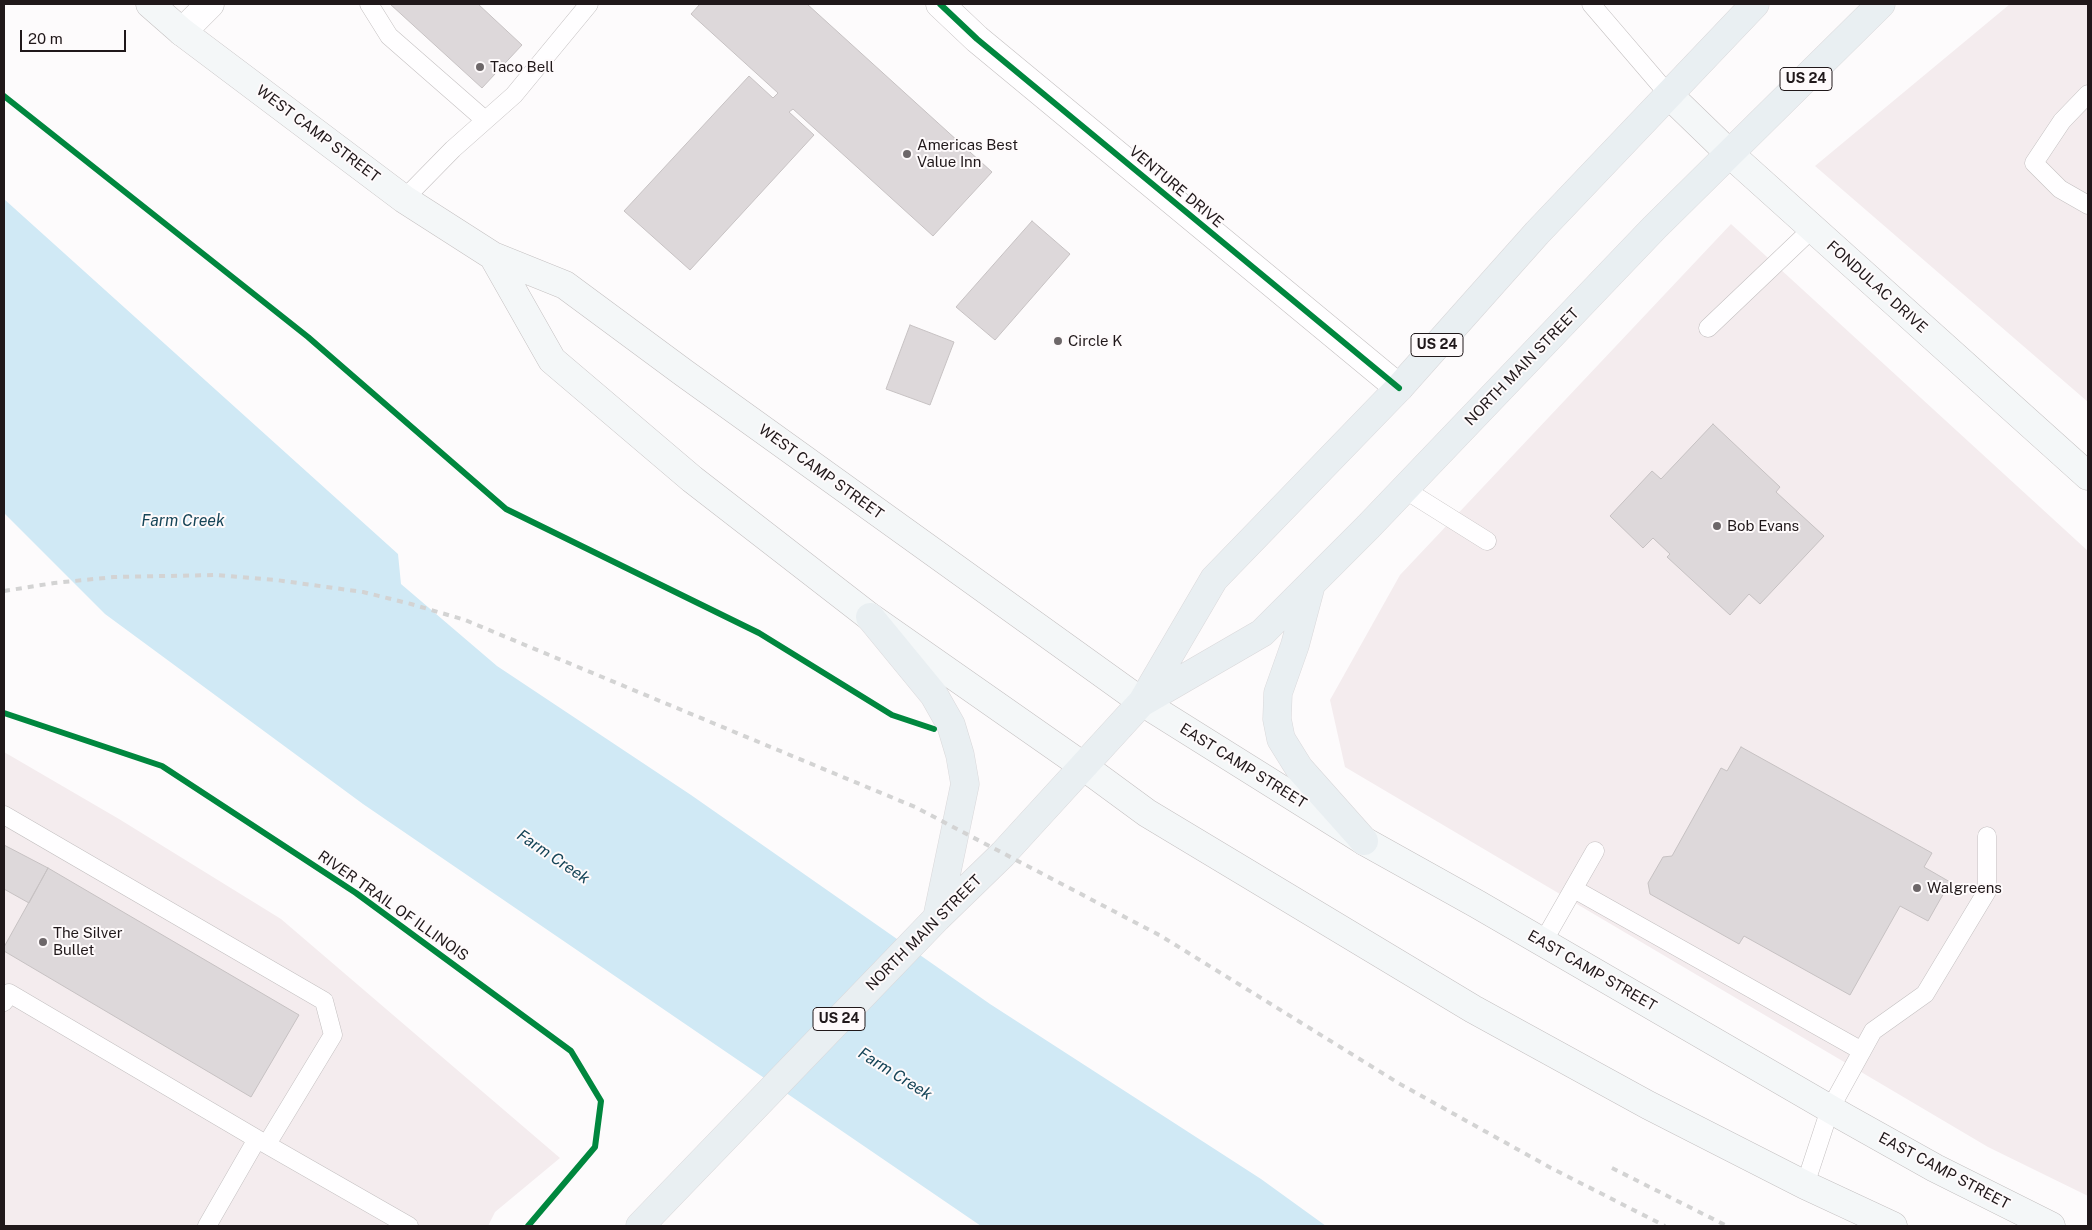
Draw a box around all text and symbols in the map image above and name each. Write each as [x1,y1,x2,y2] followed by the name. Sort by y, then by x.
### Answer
[22,20,129,52] scale bar
[28,30,63,47] text: 20 m
[490,58,554,76] place label: Taco Bell
[474,61,486,73] marker: Taco Bell
[1780,68,1832,90] road number: US 24
[253,82,383,186] street label: WEST CAMP STREET
[917,136,1018,171] place label: Americas Best Value Inn
[1125,142,1227,232] street label: VENTURE DRIVE
[901,148,913,160] marker: Americas Best Value Inn
[1823,237,1931,337] street label: FONDULAC DRIVE
[1461,305,1583,429] street label: NORTH MAIN STREET
[1068,332,1122,350] place label: Circle K
[1411,334,1463,356] road number: US 24
[1052,335,1064,347] marker: Circle K
[755,421,887,523] street label: WEST CAMP STREET
[141,511,225,531] water label: Farm Creek
[1727,517,1799,535] place label: Bob Evans
[1711,520,1723,532] marker: Bob Evans
[1176,720,1310,812] street label: EAST CAMP STREET
[513,826,593,888] water label: Farm Creek
[314,847,472,965] street label: RIVER TRAIL OF ILLINOIS
[862,871,986,995] street label: NORTH MAIN STREET
[1927,879,2002,897] place label: Walgreens
[1911,882,1923,894] marker: Walgreens
[53,924,123,959] place label: The Silver Bullet
[1524,927,1660,1015] street label: EAST CAMP STREET
[37,936,49,948] marker: The Silver Bullet
[813,1008,865,1030] road number: US 24
[855,1044,935,1104] water label: Farm Creek
[1875,1129,2013,1213] street label: EAST CAMP STREET

